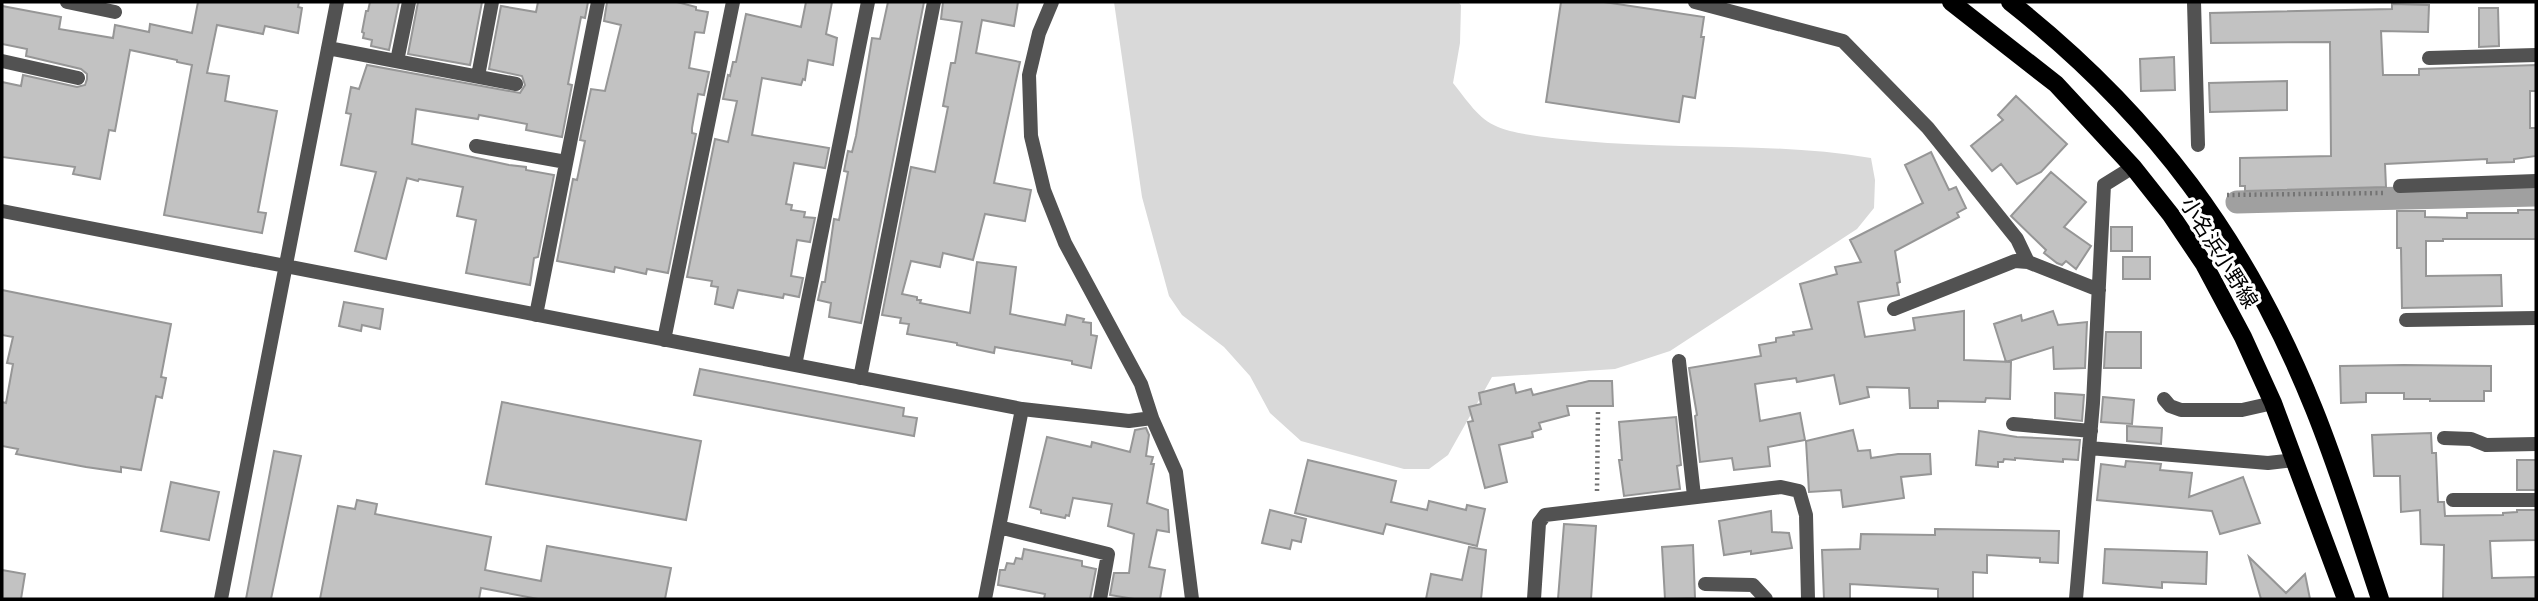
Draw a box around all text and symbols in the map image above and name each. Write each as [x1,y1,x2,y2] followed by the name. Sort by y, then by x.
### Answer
[2175,193,2263,313] street label: 小名浜小野線

